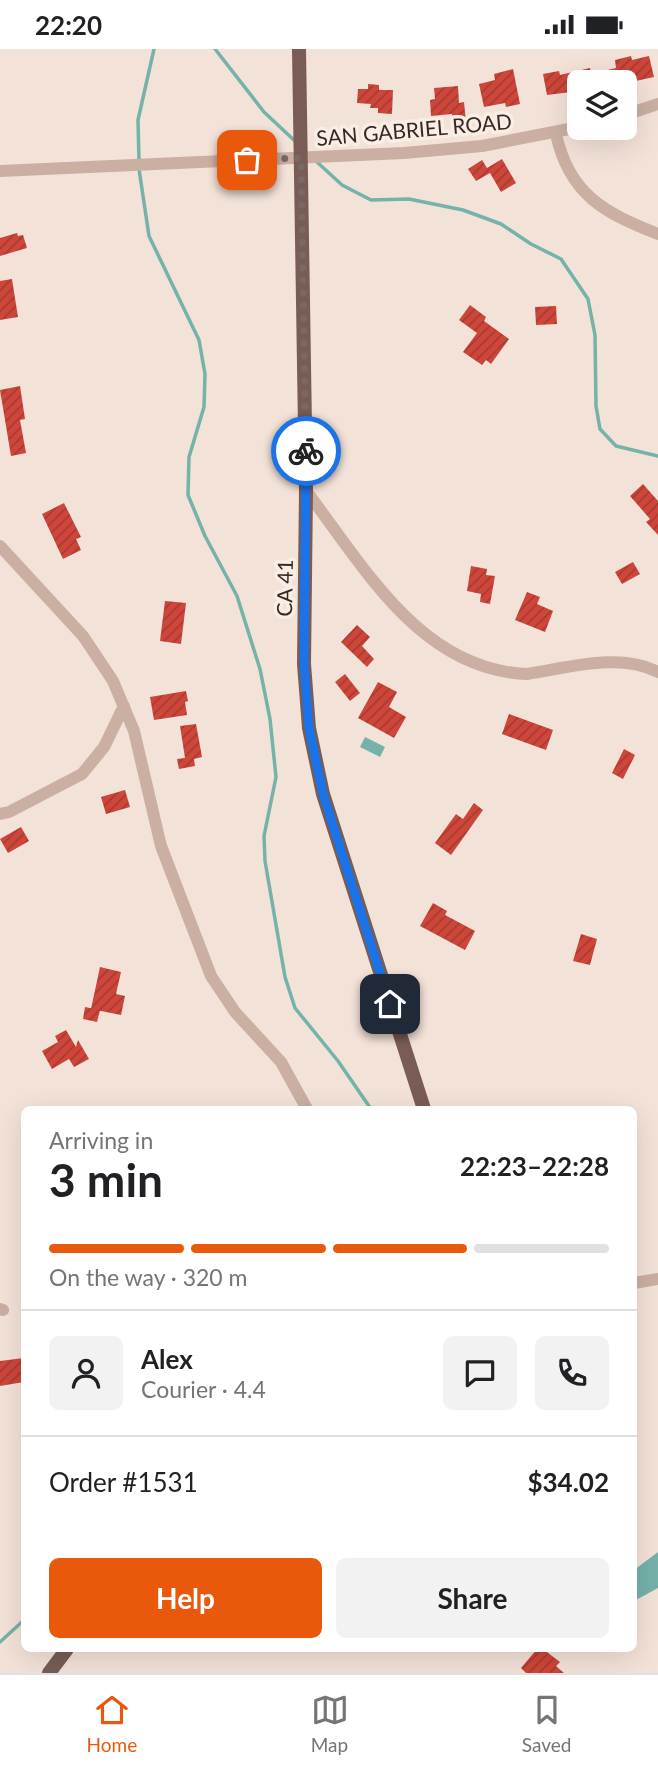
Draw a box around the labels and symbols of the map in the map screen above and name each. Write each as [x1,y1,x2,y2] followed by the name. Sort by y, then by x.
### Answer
[315,108,513,150] street label: SAN GABRIEL ROAD
[217,130,277,190] pin
[271,416,341,486] courier
[271,559,297,617] street label: CA 41
[360,974,420,1034] pin

